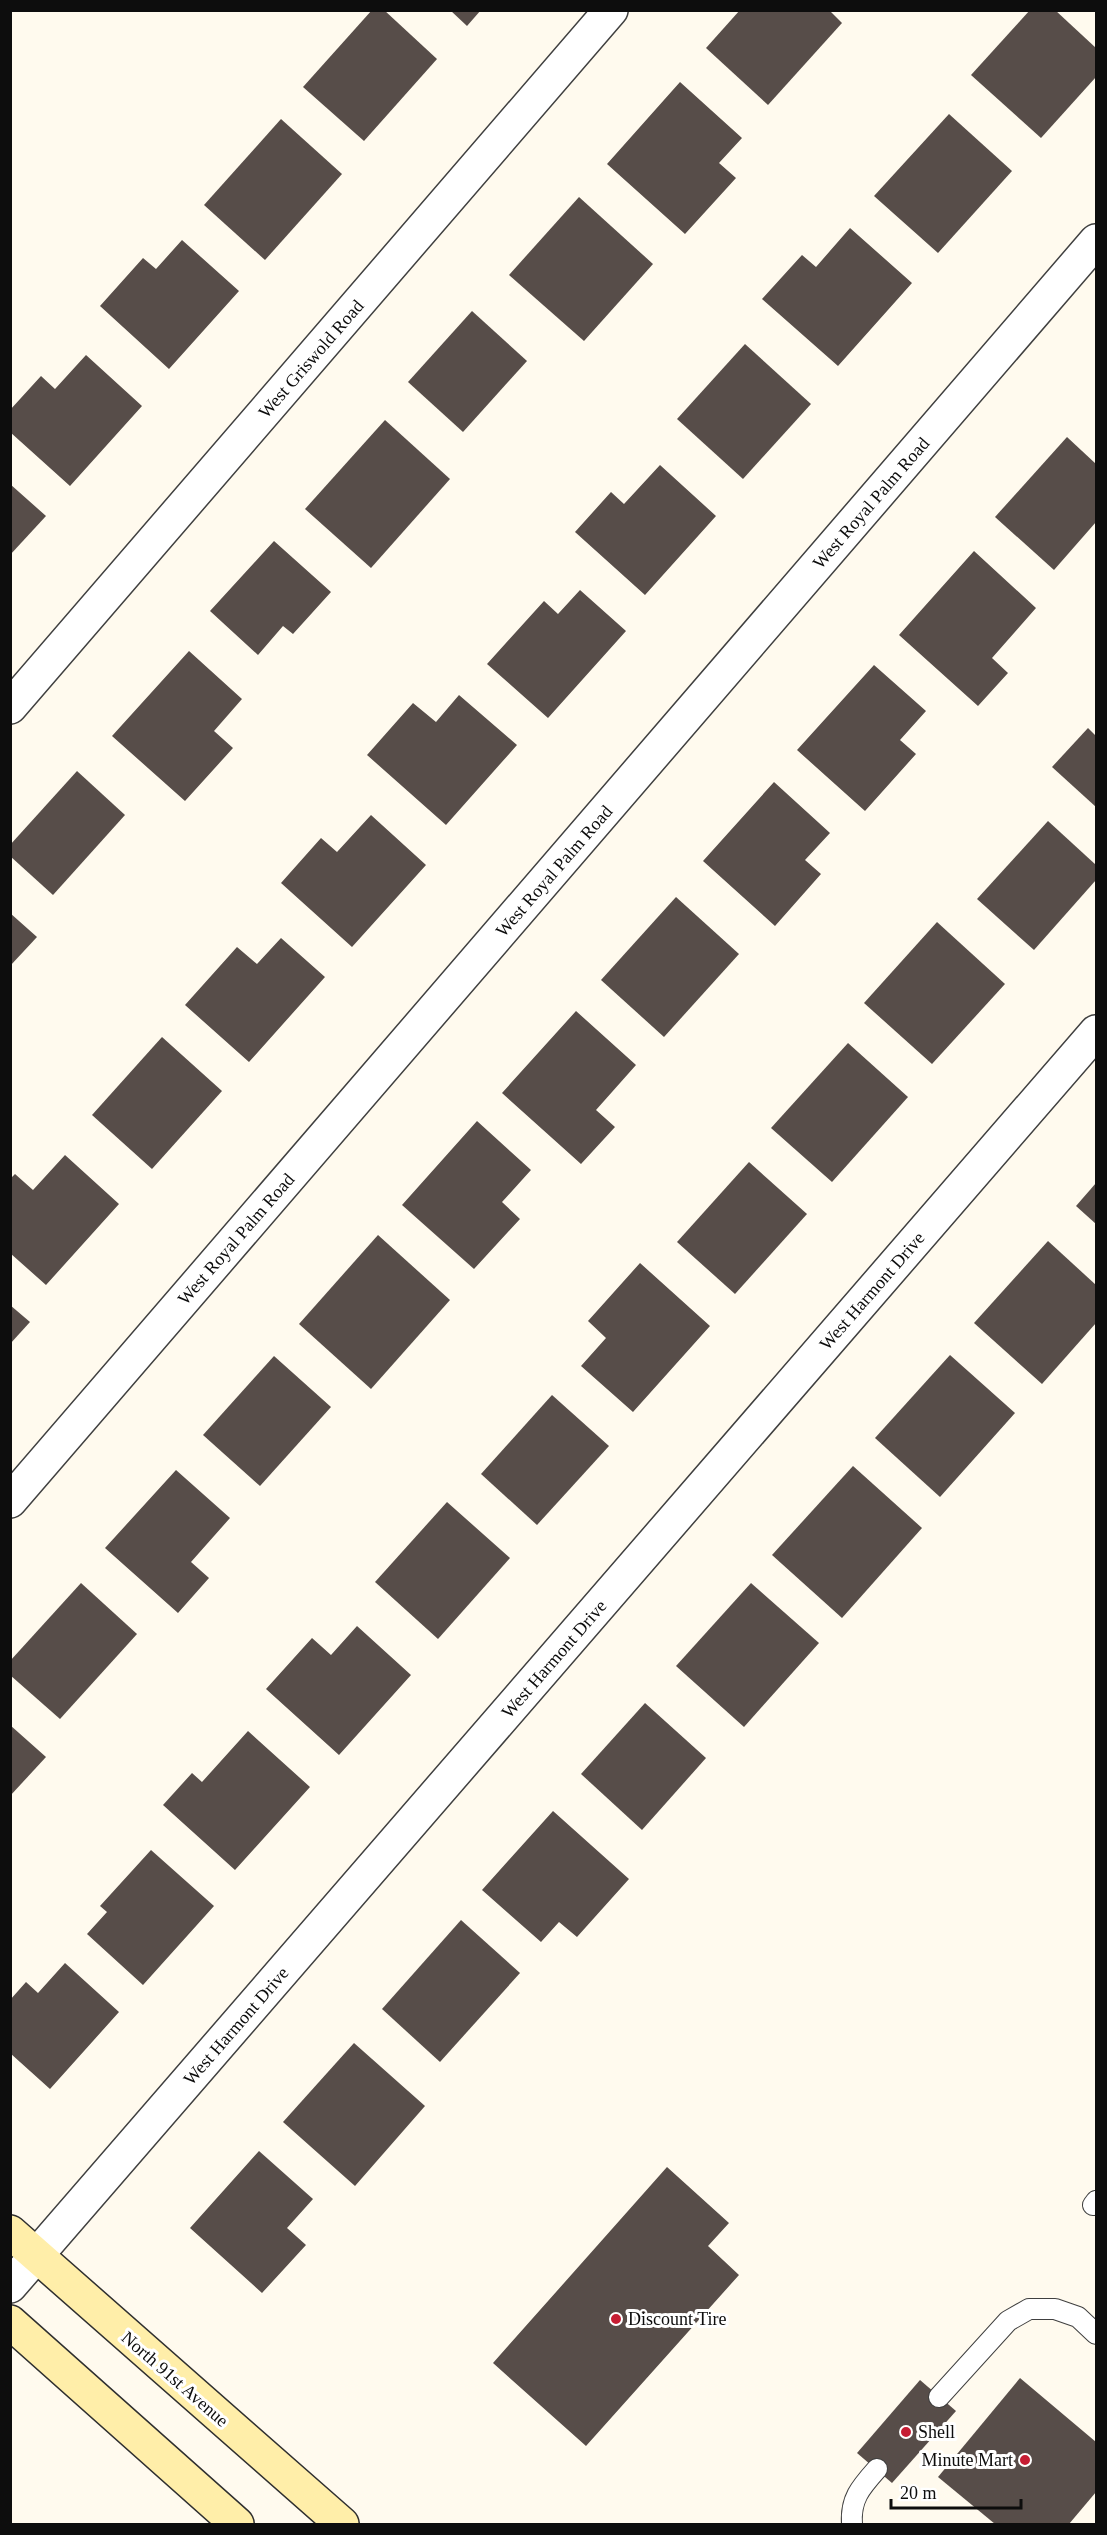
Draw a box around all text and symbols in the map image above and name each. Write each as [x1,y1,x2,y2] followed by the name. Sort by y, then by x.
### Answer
[254,296,368,422] street label: West Griswold Road
[809,433,933,573] street label: West Royal Palm Road
[492,801,616,941] street label: West Royal Palm Road
[174,1169,298,1309] street label: West Royal Palm Road
[815,1228,929,1354] street label: West Harmont Drive
[497,1596,611,1722] street label: West Harmont Drive
[179,1963,293,2089] street label: West Harmont Drive
[628,2309,727,2329] place label: Discount Tire
[609,2312,623,2326] marker: Discount Tire
[118,2327,232,2431] street label: North 91st Avenue
[918,2422,955,2442] place label: Shell
[899,2425,913,2439] marker: Shell
[922,2450,1013,2470] place label: Minute Mart
[1018,2453,1032,2467] marker: Minute Mart
[891,2472,1022,2510] scale bar
[900,2483,937,2503] text: 20 m

